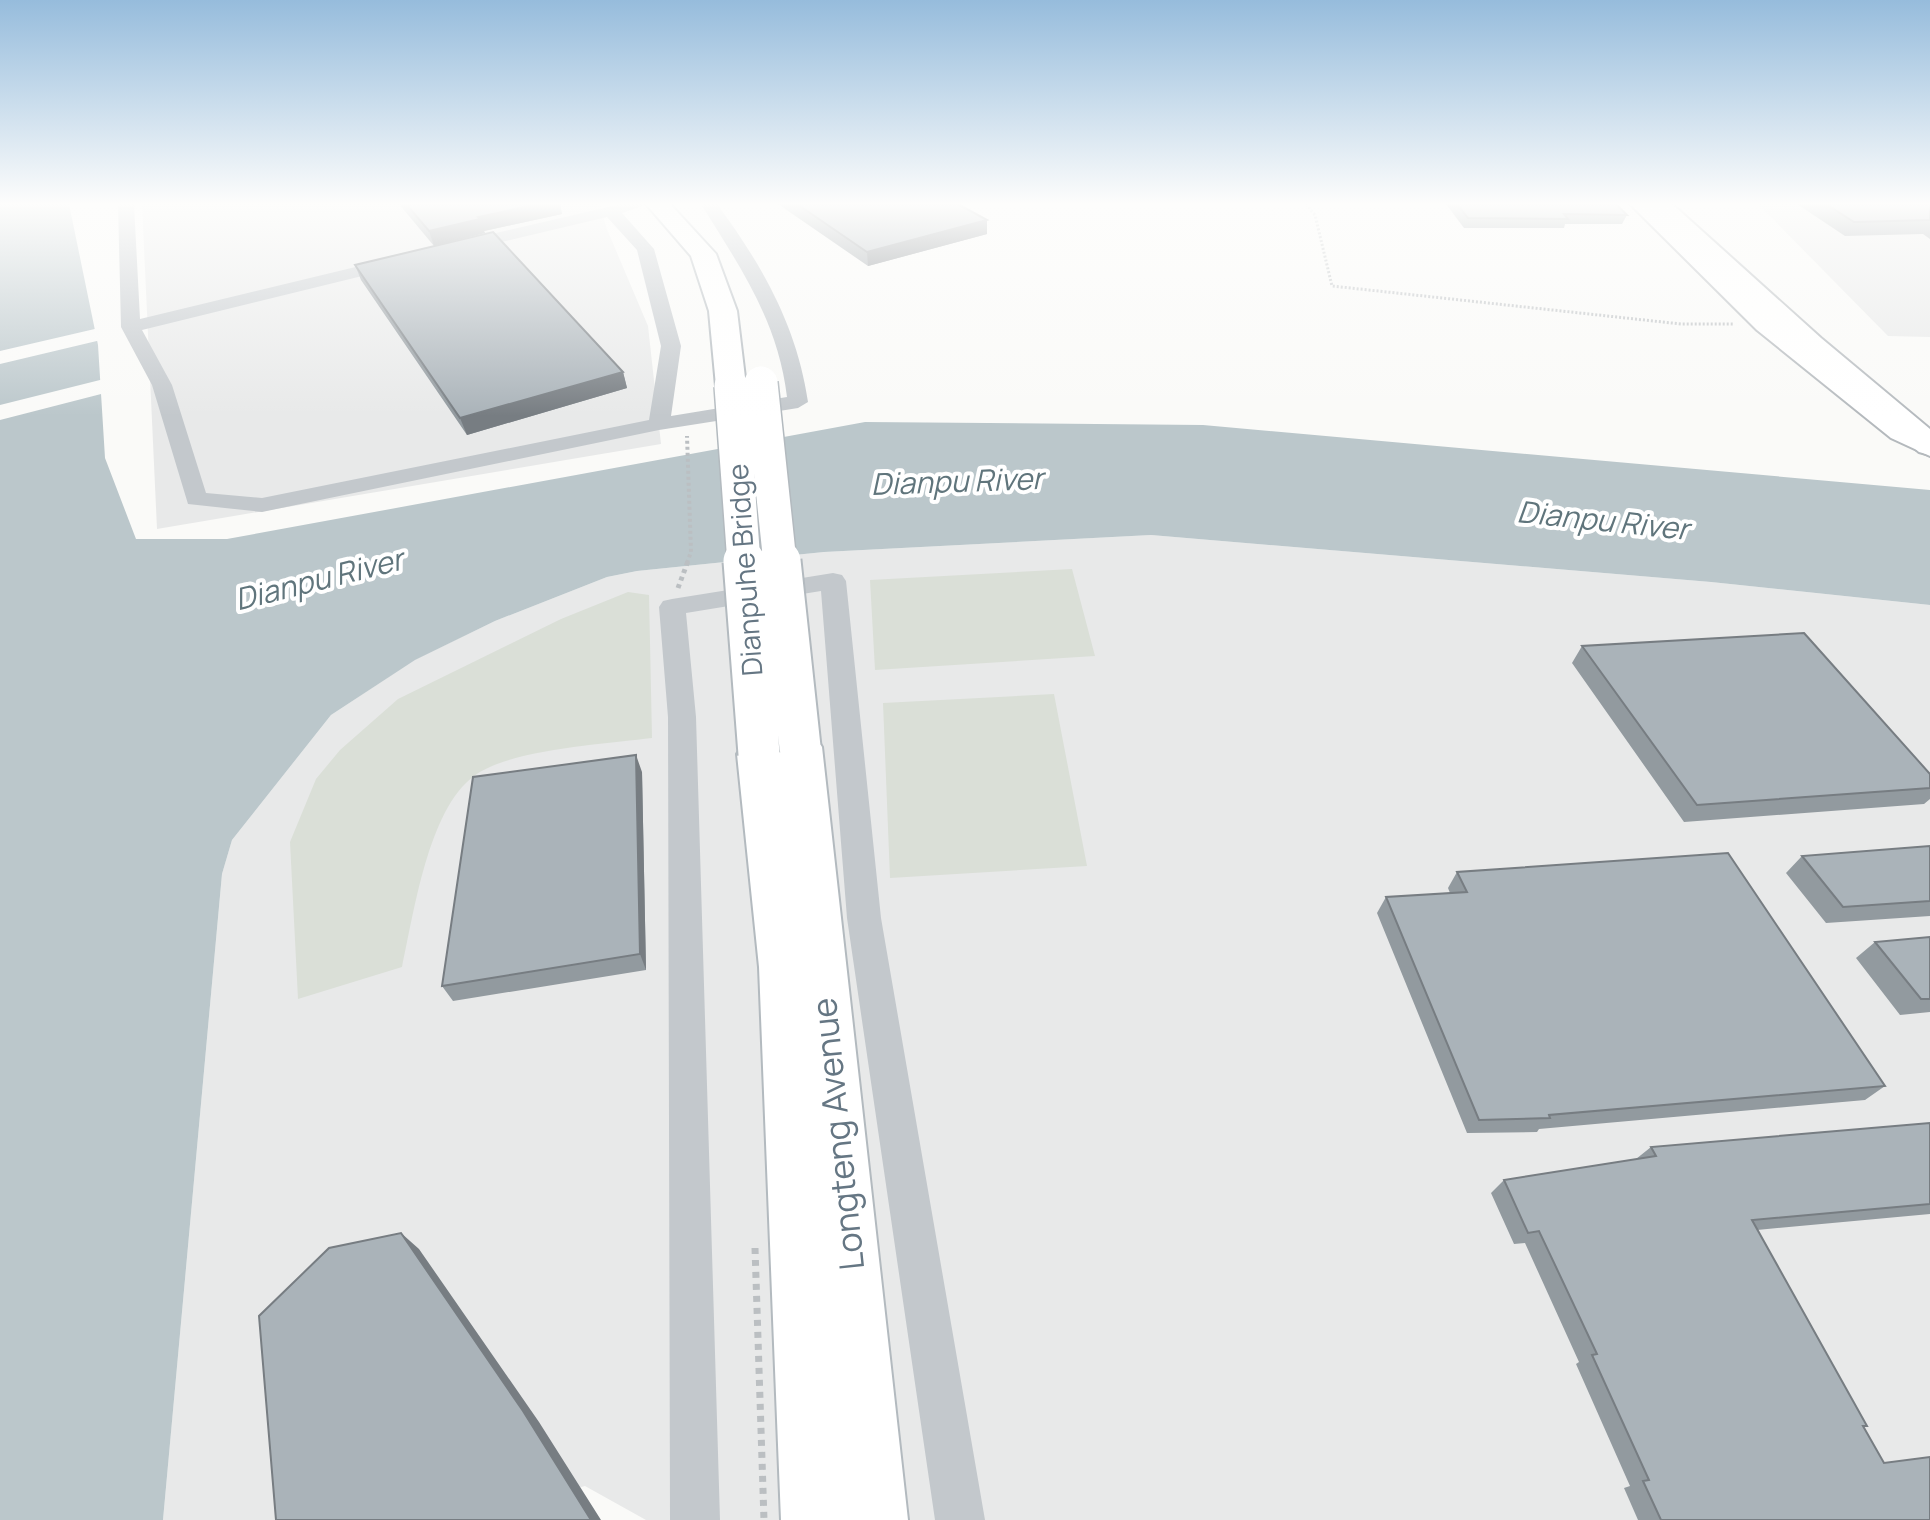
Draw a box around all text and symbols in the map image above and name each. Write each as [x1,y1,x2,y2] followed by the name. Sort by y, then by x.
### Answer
[870,457,1048,504] water label: Dianpu River
[718,463,770,677] street label: Dianpuhe Bridge
[1515,490,1695,549] water label: Dianpu River
[230,537,411,619] water label: Dianpu River
[800,996,874,1273] street label: Longteng Avenue

